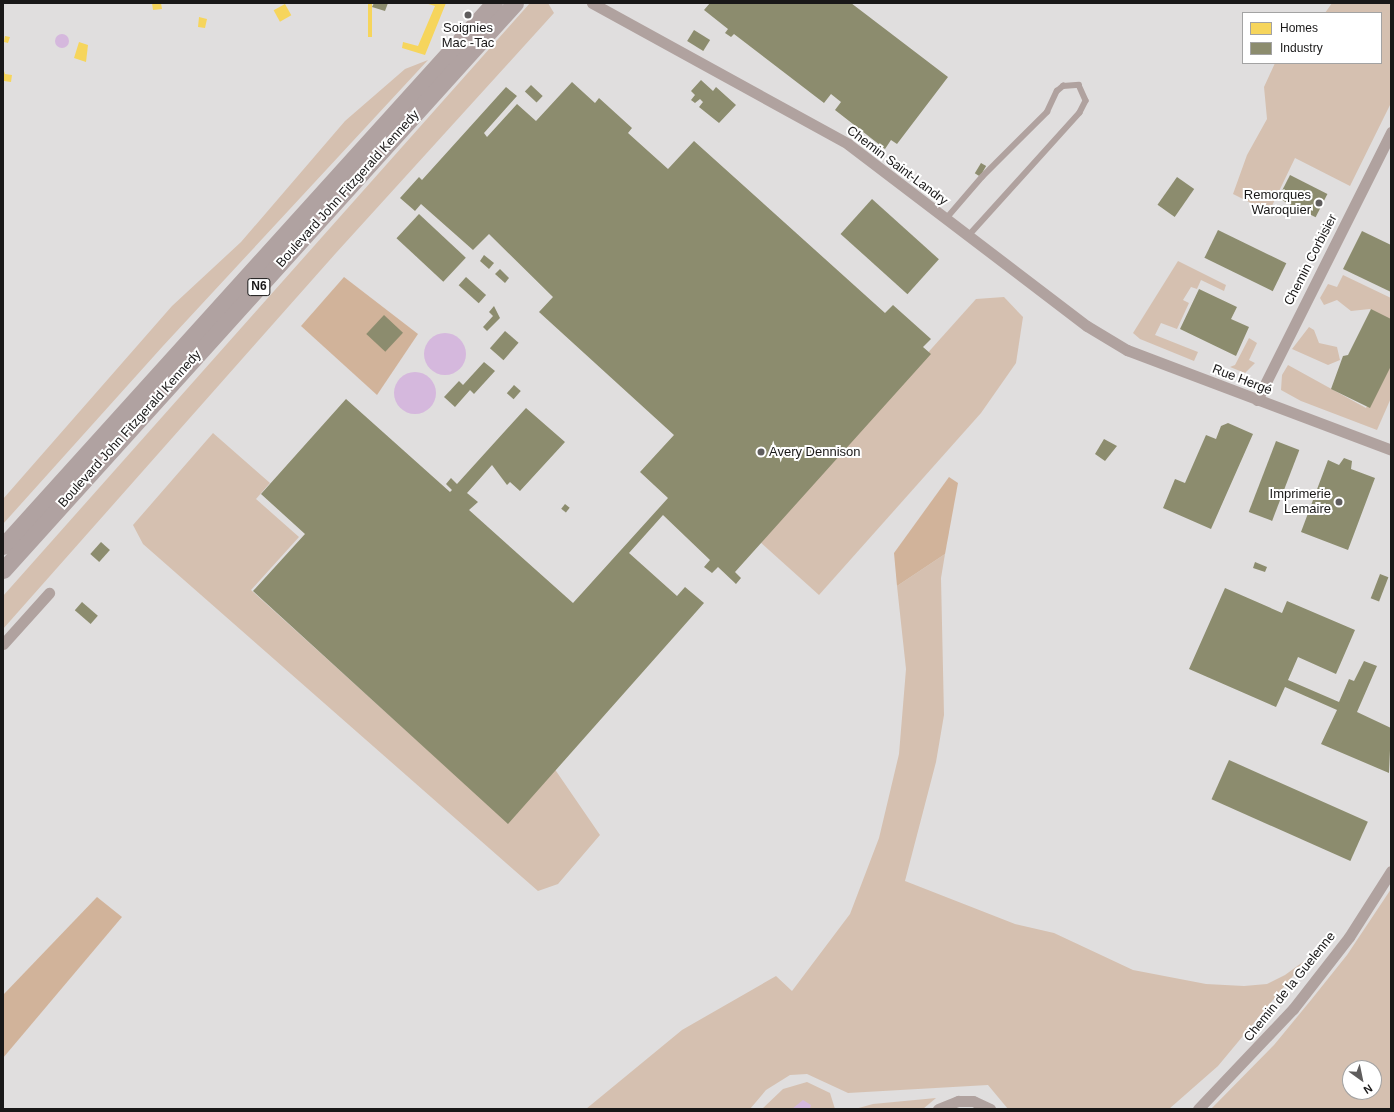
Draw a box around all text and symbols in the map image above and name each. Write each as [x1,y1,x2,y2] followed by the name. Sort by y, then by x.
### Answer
[463,10,473,20] marker: Soignies Mac -Tac
[1242,12,1382,64] legend
[442,21,494,52] place label: Soignies Mac -Tac
[1280,21,1318,35] text: Homes
[1280,41,1323,55] text: Industry
[273,107,423,271] street label: Boulevard John Fitzgerald Kennedy
[844,123,950,209] street label: Chemin Saint-Landry
[1244,188,1311,219] place label: Remorques Waroquier
[1314,198,1324,208] marker: Remorques Waroquier
[1281,212,1341,308] street label: Chemin Corbisier
[247,277,271,297] road number: N6
[55,347,205,511] street label: Boulevard John Fitzgerald Kennedy
[1210,361,1274,399] street label: Rue Hergé
[769,444,861,460] place label: Avery Dennison
[756,447,766,457] marker: Avery Dennison
[1270,487,1331,518] place label: Imprimerie Lemaire
[1334,497,1344,507] marker: Imprimerie Lemaire
[1241,929,1339,1045] street label: Chemin de la Guelenne
[1342,1060,1382,1100] north arrow
[1361,1082,1375,1096] text: N

